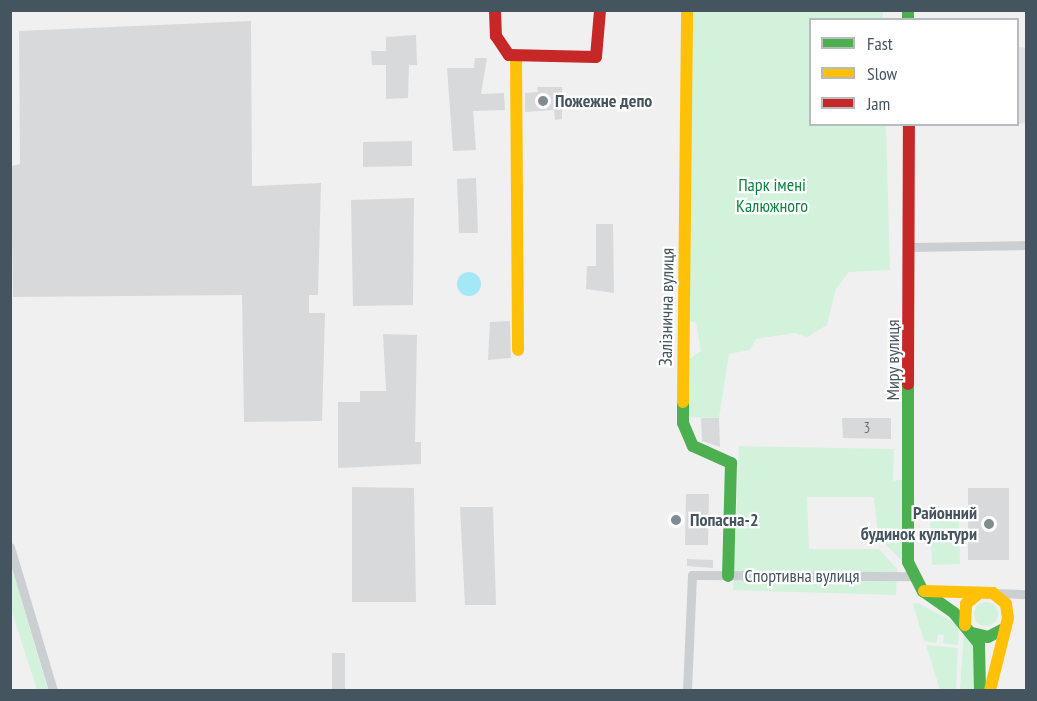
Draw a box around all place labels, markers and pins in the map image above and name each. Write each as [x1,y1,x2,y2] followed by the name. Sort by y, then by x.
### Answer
[555,90,652,112] place label: Пожежне депо
[536,94,550,108] marker: Пожежне депо
[861,503,977,546] place label: Районний будинок культури
[690,509,758,531] place label: Попасна-2
[667,511,685,529] marker: Попасна-2
[982,517,996,531] marker: Районний будинок культури

